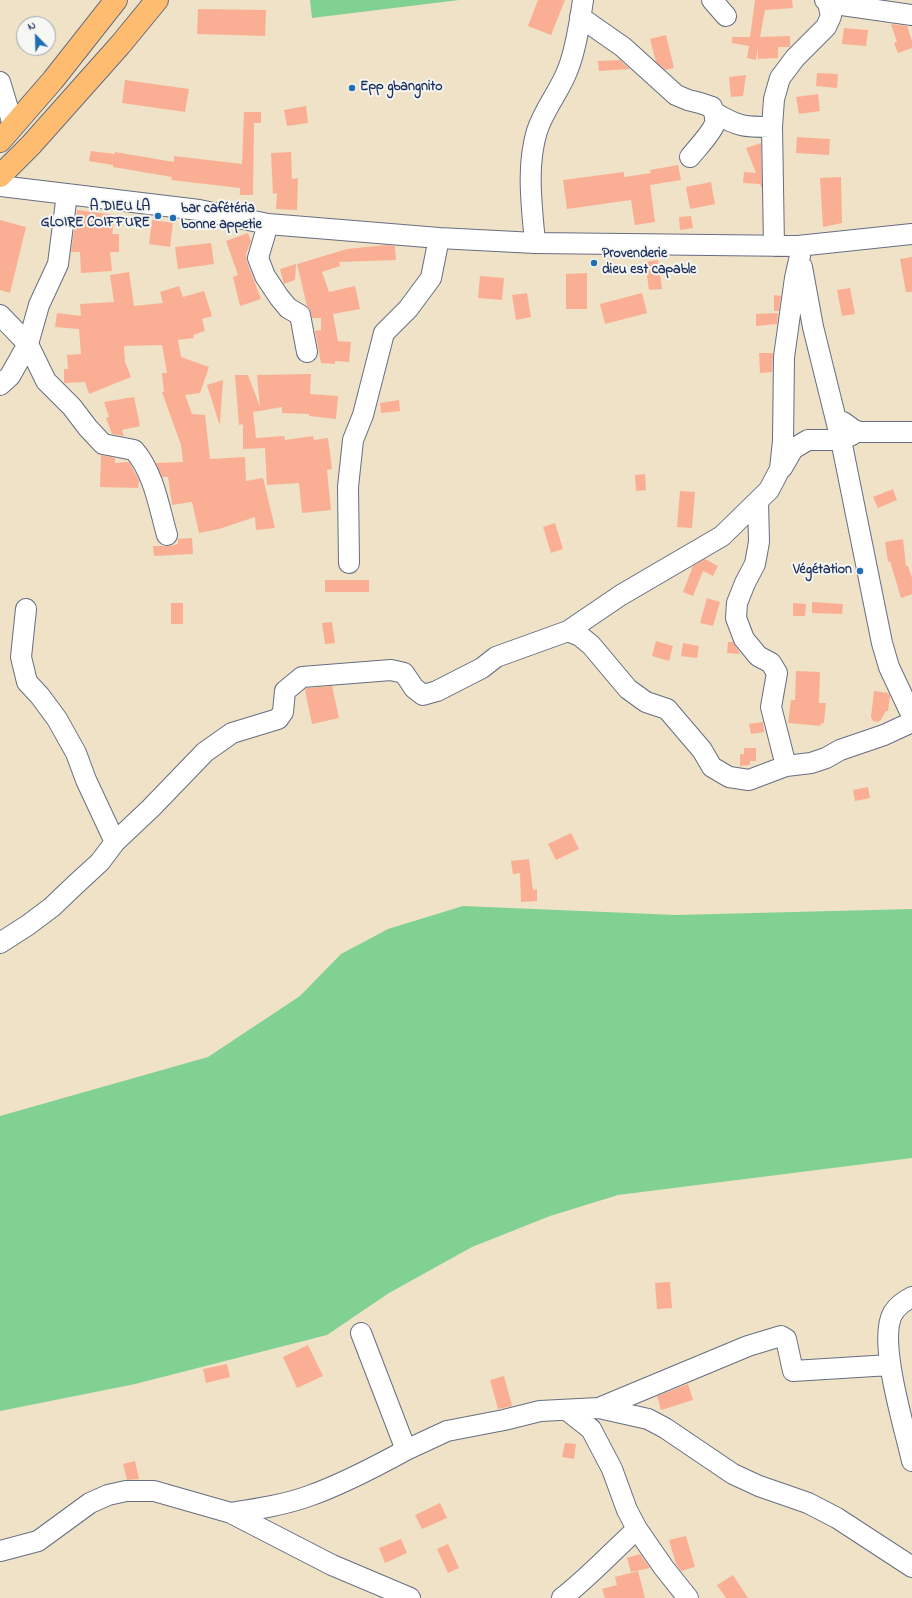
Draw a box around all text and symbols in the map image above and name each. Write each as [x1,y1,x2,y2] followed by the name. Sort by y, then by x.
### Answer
[16,16,56,56] north arrow
[25,17,38,35] text: N
[360,80,443,96] place label: Epp gbangnito
[347,83,357,93] marker: Epp gbangnito
[41,200,150,232] place label: A DIEU LA GLOIRE COIFFURE
[181,202,262,234] place label: bar cafétéria bonne appetie
[153,211,163,221] marker: A DIEU LA GLOIRE COIFFURE
[168,213,178,223] marker: bar cafétéria bonne appetie
[602,247,696,280] place label: Provenderie dieu est capable
[589,258,599,268] marker: Provenderie dieu est capable
[793,563,852,579] place label: Végétation
[855,566,865,576] marker: Végétation

